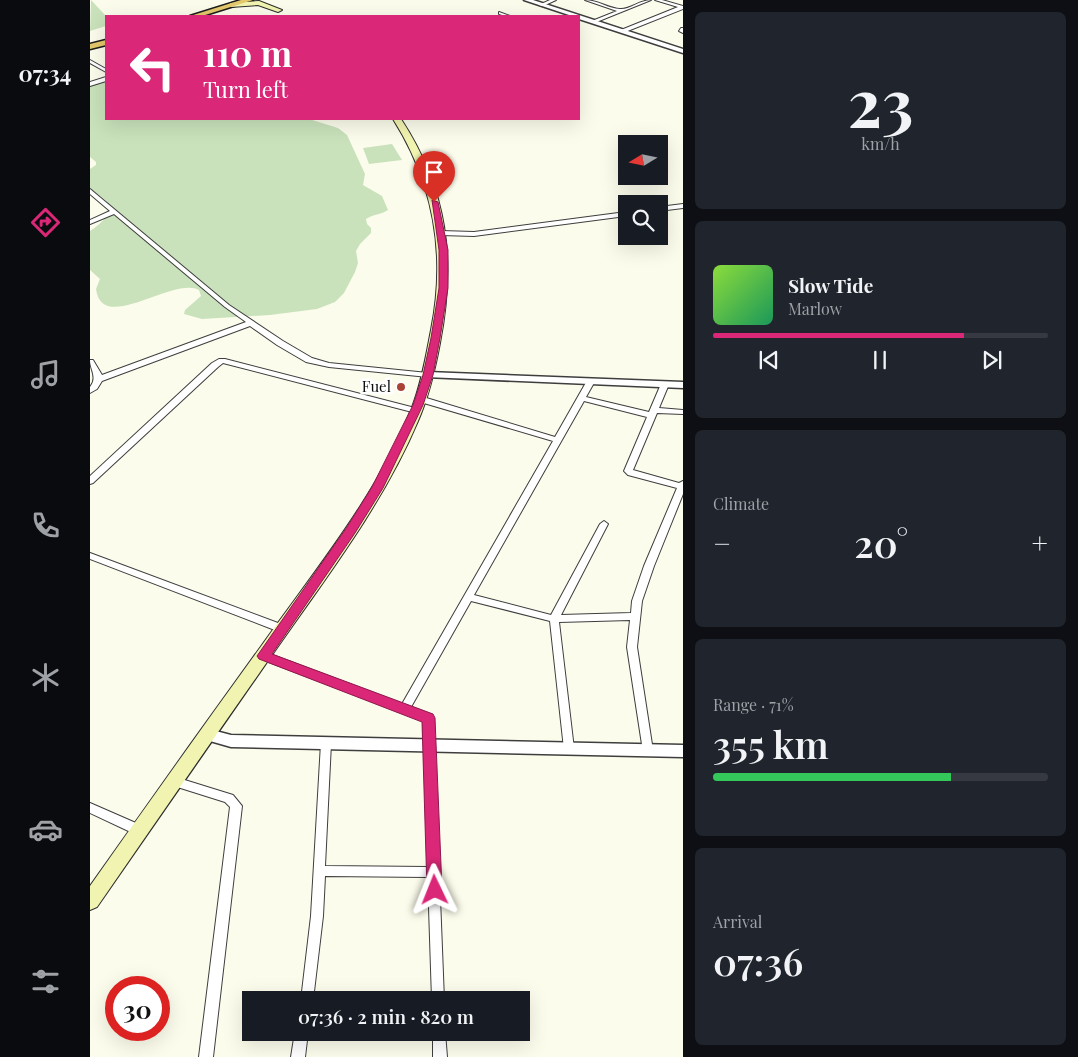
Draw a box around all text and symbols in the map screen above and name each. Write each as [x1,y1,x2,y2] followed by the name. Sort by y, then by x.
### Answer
[203,29,292,76] text: 110 m
[120,35,185,100] icon: left
[848,57,913,143] text: 23
[19,58,71,88] text: 07:34
[203,74,288,104] text: Turn left
[861,133,900,154] text: km/h
[618,135,668,185] north arrow
[618,135,668,245] map controls
[413,151,455,202] pin
[420,158,448,186] icon: arrive
[618,195,668,245] button: search
[28,205,63,240] icon: directions
[788,272,873,298] text: Slow Tide
[788,298,842,319] text: Marlow
[755,346,783,374] icon: previous
[866,346,894,374] icon: pause
[978,346,1006,374] icon: next
[28,357,63,392] icon: music
[362,376,391,396] place label: Fuel
[395,381,407,393] marker: Fuel
[713,493,769,514] text: Climate
[28,508,63,543] icon: phone
[854,517,908,568] text: 20°
[713,524,731,561] text: −
[1032,524,1048,561] text: +
[28,660,63,695] icon: climate
[713,694,794,715] text: Range · 71%
[713,718,829,769] text: 355 km
[28,812,63,847] icon: car
[408,863,460,915] position arrow
[713,911,762,932] text: Arrival
[713,935,803,986] text: 07:36
[28,964,63,999] icon: filters
[105,976,170,1041] speed limit sign: 30
[298,1003,474,1029] text: 07:36 · 2 min · 820 m

